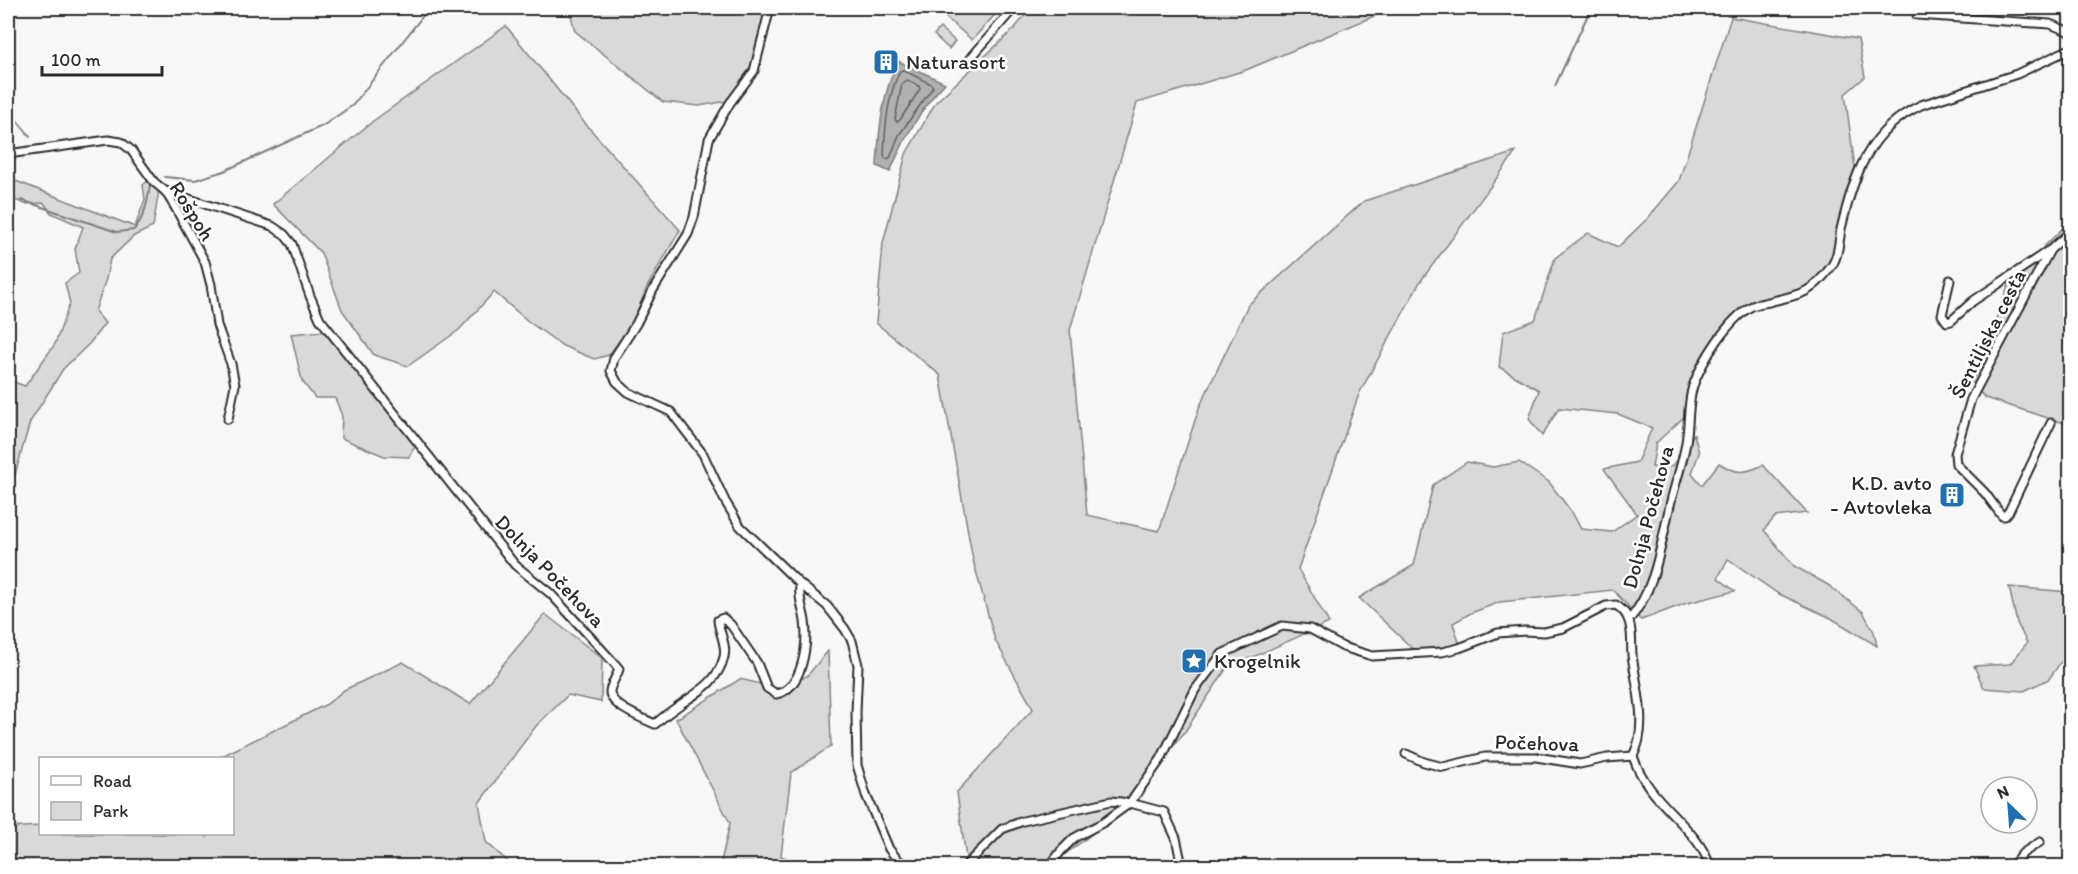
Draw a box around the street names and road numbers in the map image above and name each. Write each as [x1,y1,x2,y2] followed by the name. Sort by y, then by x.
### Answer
[165,176,220,245] street label: Rošpoh
[1944,265,2031,402] street label: Šentiljska cesta
[1616,442,1679,591] street label: Dolnja Počehova
[490,509,611,632] street label: Dolnja Počehova
[1494,729,1580,756] street label: Počehova

